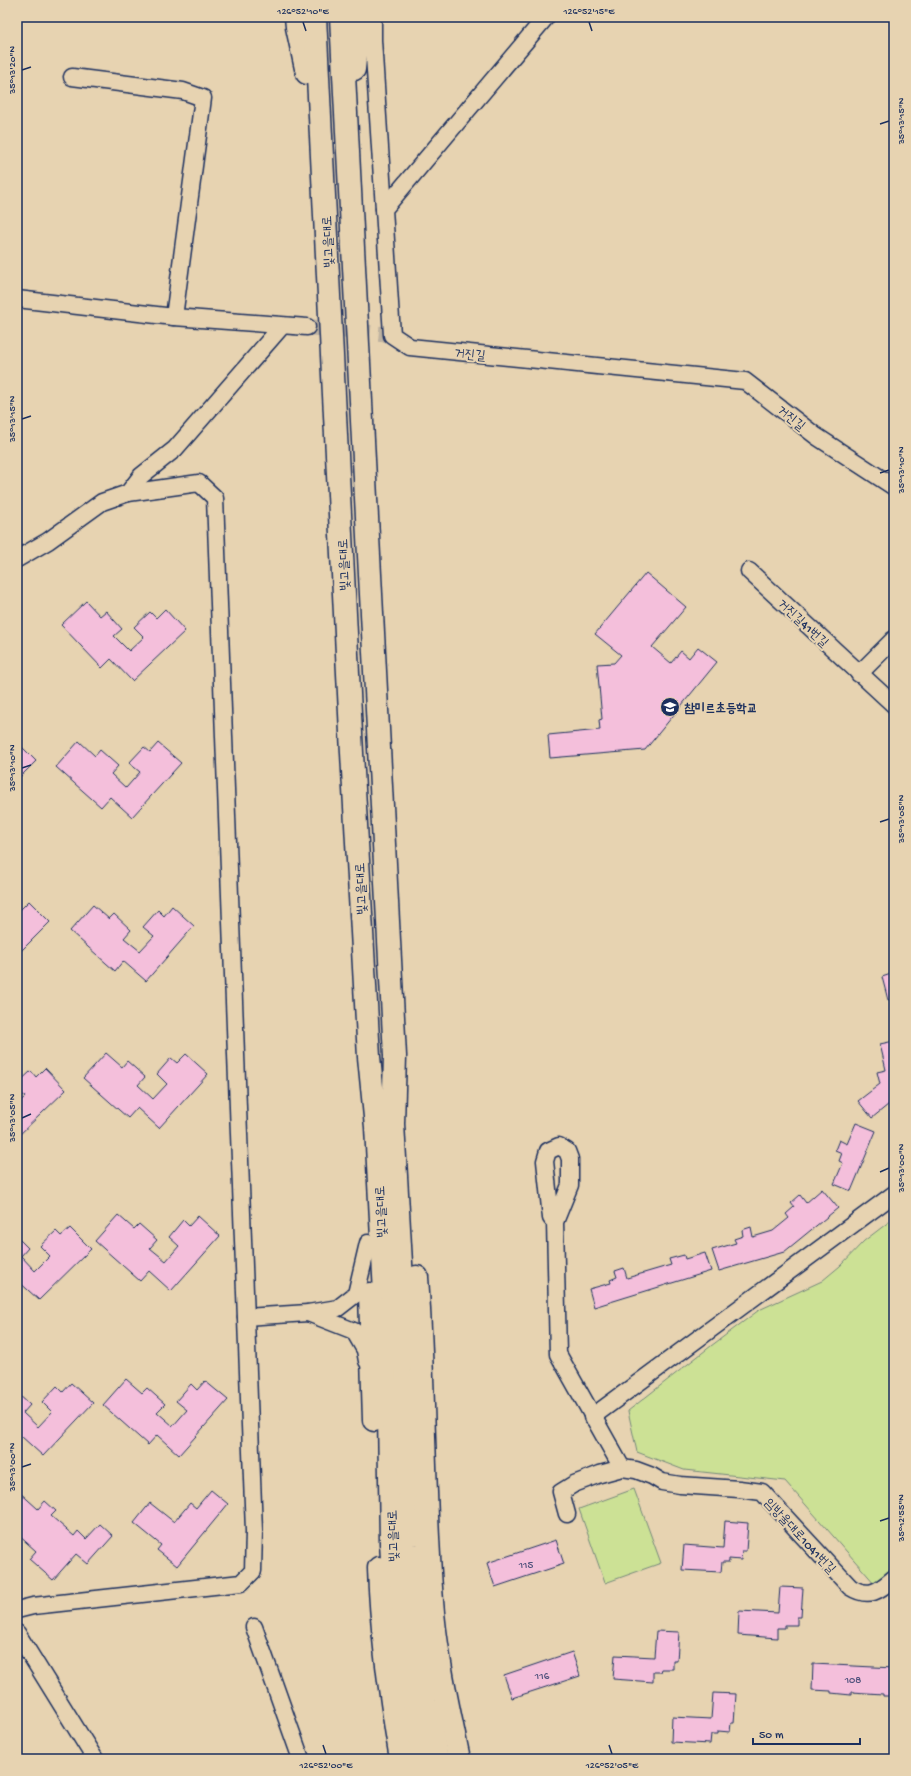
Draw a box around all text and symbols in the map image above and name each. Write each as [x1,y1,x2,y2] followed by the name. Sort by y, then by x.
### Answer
[276,6,329,18] text: 126°52'10"E
[563,6,615,18] text: 126°52'15"E
[7,46,19,95] text: 35°13'20"N
[896,97,908,145] text: 35°13'15"N
[321,215,338,268] street label: 빛고을대로
[453,346,486,365] street label: 거진길
[7,395,19,443] text: 35°13'15"N
[774,403,807,435] street label: 거진길
[896,446,908,495] text: 35°13'10"N
[337,538,354,591] street label: 빛고을대로
[774,597,831,651] street label: 거진길41번길
[659,696,681,718] school or university icon: 참미르초등학교
[684,702,757,717] place label: 참미르초등학교
[7,744,19,793] text: 35°13'10"N
[896,794,908,844] text: 35°13'05"N
[354,862,371,915] street label: 빛고을대로
[7,1093,19,1143] text: 35°13'05"N
[896,1143,908,1193] text: 35°13'00"N
[374,1185,391,1238] street label: 빛고을대로
[7,1442,19,1492] text: 35°13'00"N
[896,1494,908,1543] text: 35°12'55"N
[761,1496,838,1577] street label: 임방울대로1041번길
[386,1510,403,1562] street label: 빛고을대로
[518,1560,534,1572] house number: 115
[534,1671,550,1683] house number: 116
[844,1675,861,1687] house number: 108
[753,1720,860,1746] scale bar
[759,1729,784,1743] text: 50 m
[299,1760,353,1772] text: 126°52'00"E
[585,1760,639,1772] text: 126°52'05"E

